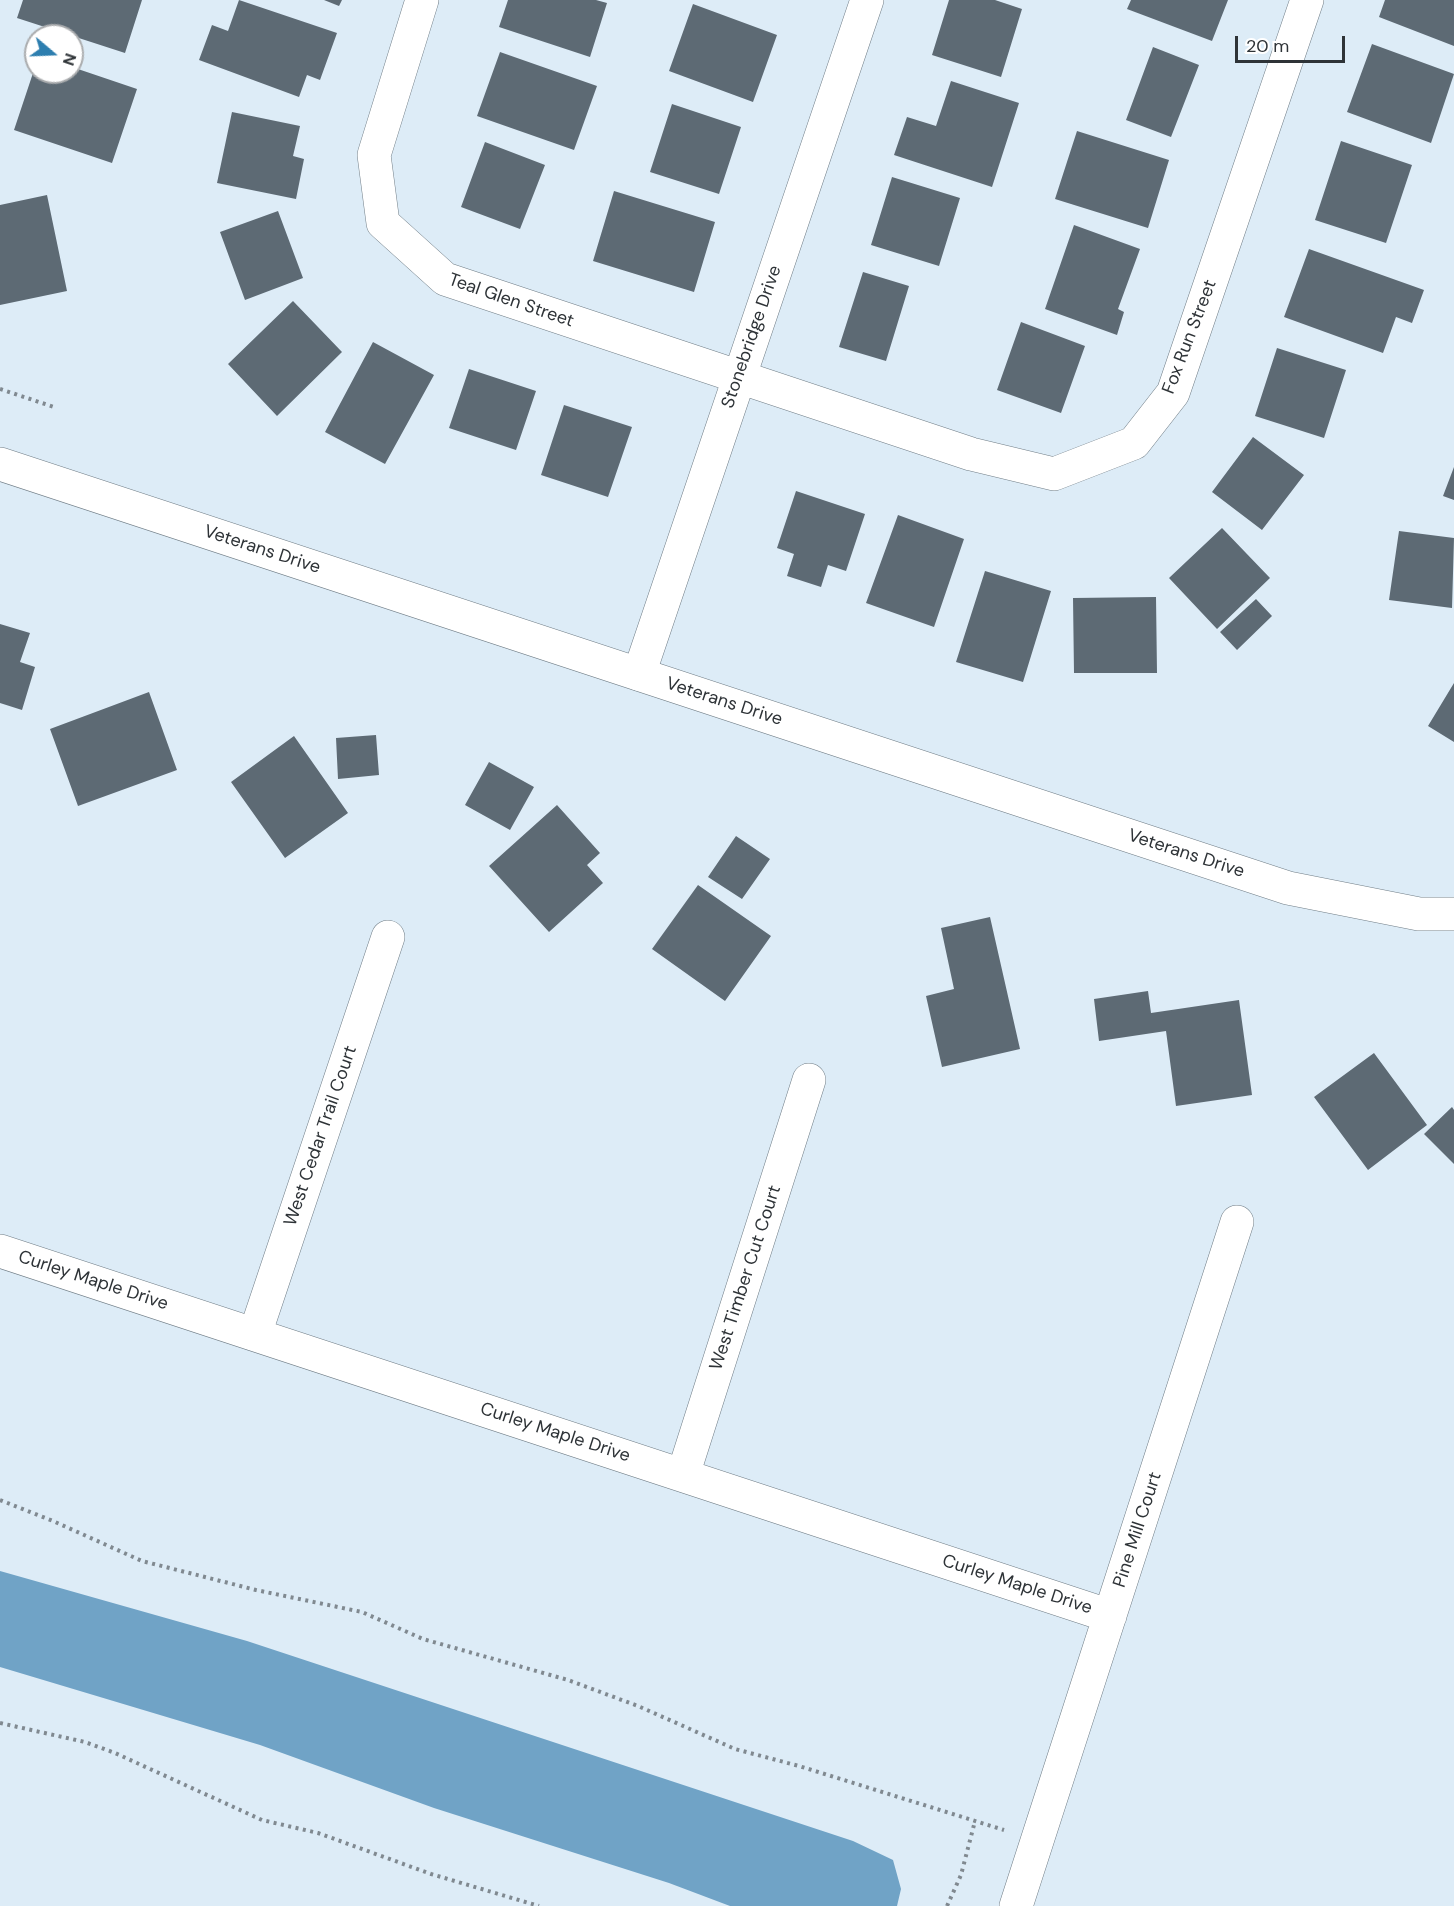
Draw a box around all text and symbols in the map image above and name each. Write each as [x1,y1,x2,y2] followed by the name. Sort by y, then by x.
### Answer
[24,24,84,84] north arrow
[1238,24,1348,62] scale bar
[1246,34,1289,58] text: 20 m
[58,50,81,68] text: N
[717,263,787,411] street label: Stonebridge Drive
[445,269,577,333] street label: Teal Glen Street
[1158,277,1222,397] street label: Fox Run Street
[201,521,323,579] street label: Veterans Drive
[663,673,785,731] street label: Veterans Drive
[1125,825,1247,883] street label: Veterans Drive
[280,1043,362,1229] street label: West Cedar Trail Court
[706,1183,786,1373] street label: West Timber Cut Court
[15,1247,171,1315] street label: Curley Maple Drive
[477,1399,633,1467] street label: Curley Maple Drive
[1109,1470,1167,1590] street label: Pine Mill Court
[939,1551,1095,1619] street label: Curley Maple Drive

